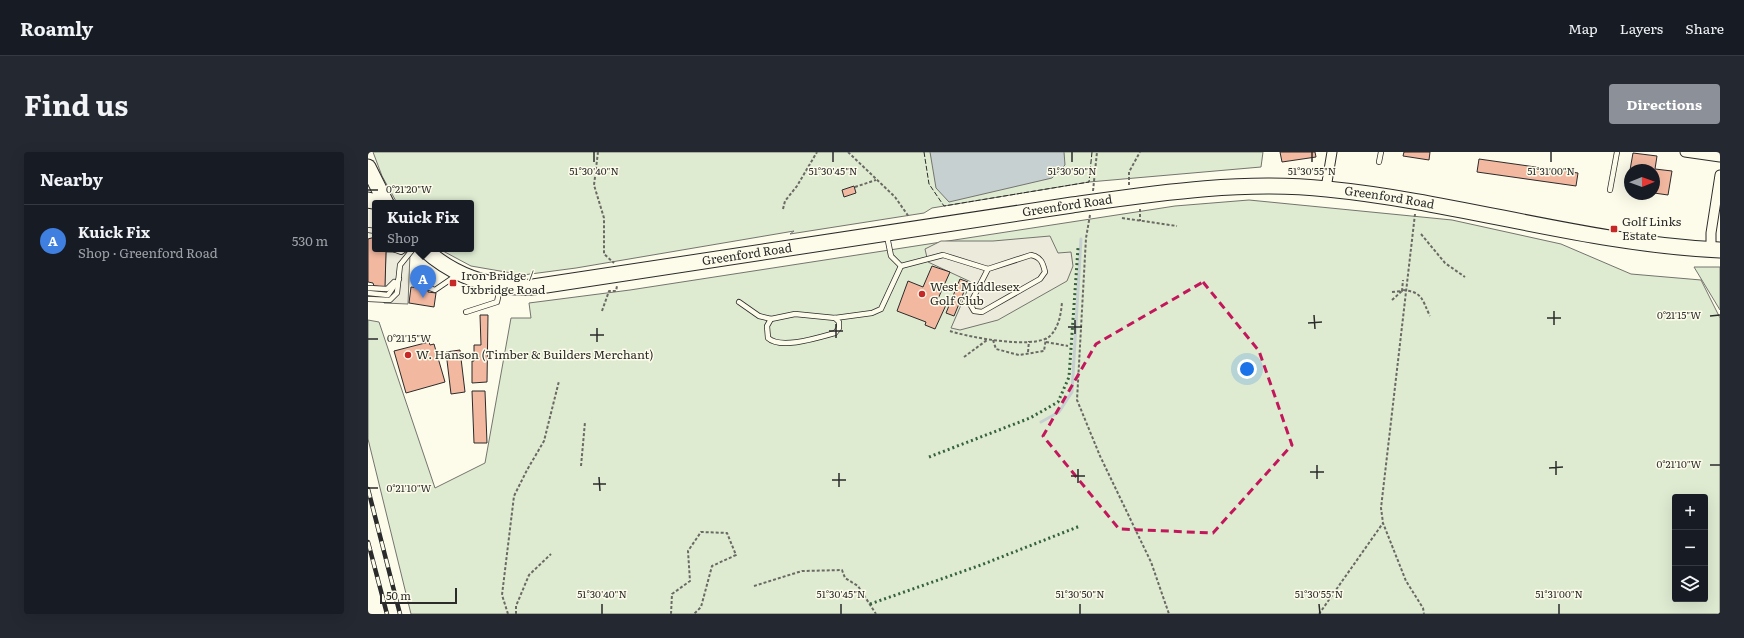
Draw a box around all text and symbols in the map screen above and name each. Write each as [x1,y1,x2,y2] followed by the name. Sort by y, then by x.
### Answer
[20,14,93,42] text: Roamly
[1568,18,1598,38] text: Map
[1620,18,1663,38] text: Layers
[1685,18,1724,38] text: Share
[24,83,128,125] text: Find us
[1609,84,1720,124] button: Directions
[569,163,619,178] text: 51°30'40"N
[809,163,857,178] text: 51°30'45"N
[1047,163,1097,178] text: 51°30'50"N
[1288,163,1336,178] text: 51°30'55"N
[1527,163,1575,178] text: 51°31'00"N
[1624,164,1660,200] north arrow
[40,166,103,191] text: Nearby
[386,181,432,196] text: 0°21'20"W
[1344,181,1437,213] street label: Greenford Road
[1021,189,1114,220] street label: Greenford Road
[372,200,474,252] popup
[387,205,459,228] text: Kuick Fix
[1622,212,1682,244] place label: Golf Links Estate
[78,220,150,243] text: Kuick Fix
[1609,224,1619,234] marker: Golf Links Estate
[387,228,419,247] text: Shop
[48,231,58,250] text: A
[292,231,328,250] text: 530 m
[701,238,794,269] street label: Greenford Road
[78,243,218,262] text: Shop · Greenford Road
[410,265,436,298] pin: A
[461,266,546,298] place label: Iron Bridge / Uxbridge Road
[930,277,1020,309] place label: West Middlesex Golf Club
[448,278,458,288] marker: Iron Bridge / Uxbridge Road
[917,289,927,299] marker: West Middlesex Golf Club
[1657,307,1701,322] text: 0°21'15"W
[387,330,431,345] text: 0°21'15"W
[416,345,653,363] place label: W. Hanson (Timber & Builders Merchant)
[403,350,413,360] marker: W. Hanson (Timber & Builders Merchant)
[1237,359,1257,379] your location
[1657,456,1702,471] text: 0°21'10"W
[387,480,432,495] text: 0°21'10"W
[1672,494,1708,602] map controls
[1672,494,1708,530] button: +
[1672,530,1708,566] button: −
[1672,566,1708,602] button: layers
[380,586,457,605] scale bar
[577,586,627,601] text: 51°30'40"N
[817,586,865,601] text: 51°30'45"N
[1055,586,1105,601] text: 51°30'50"N
[1295,586,1343,601] text: 51°30'55"N
[1535,586,1583,601] text: 51°31'00"N
[386,587,411,603] text: 50 m

